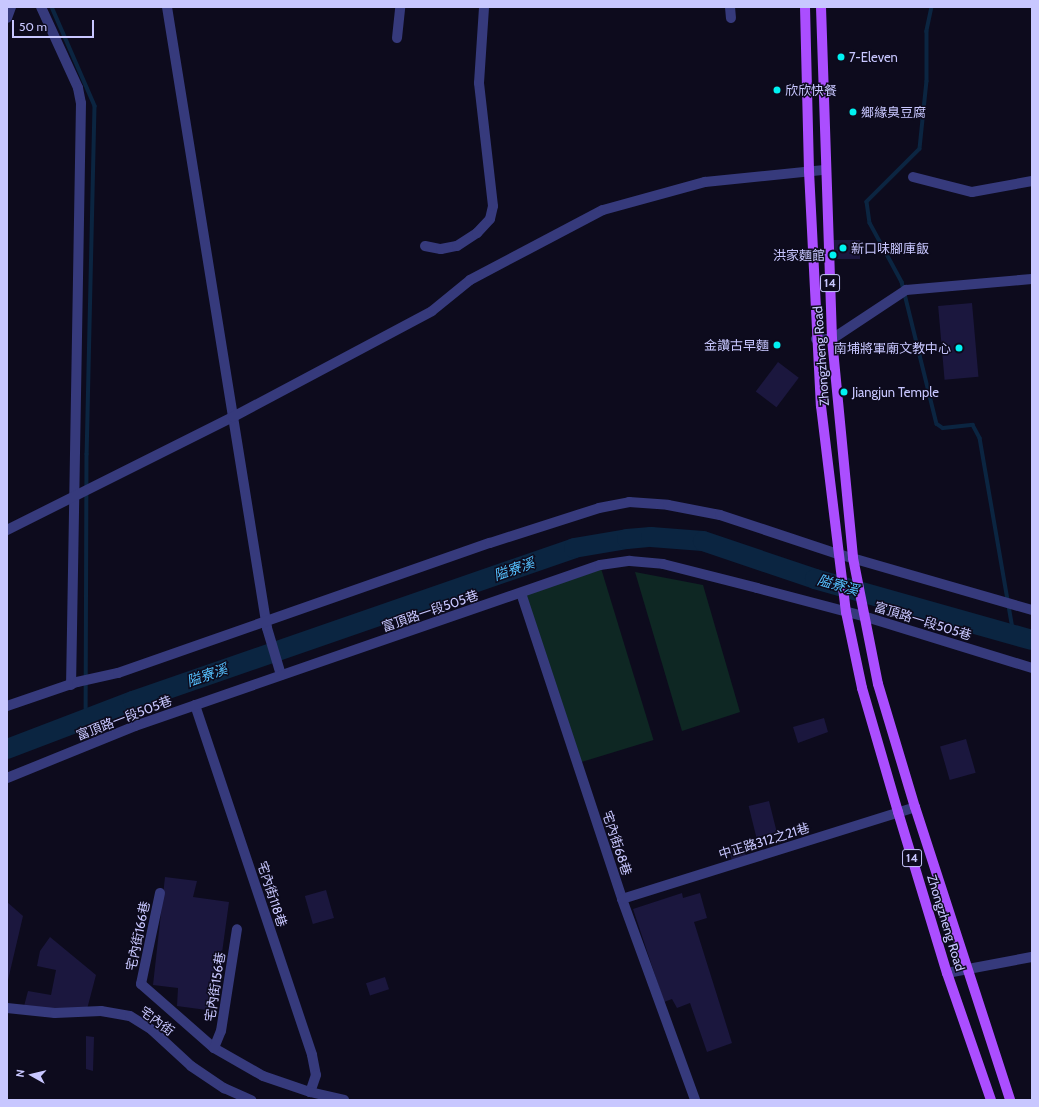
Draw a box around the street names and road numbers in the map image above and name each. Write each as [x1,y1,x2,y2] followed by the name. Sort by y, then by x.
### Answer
[820,273,840,293] road number: 14
[810,306,832,406] street label: Zhongzheng Road
[380,587,480,635] street label: 富頂路一段505巷
[872,599,974,643] street label: 富頂路一段505巷
[74,693,174,743] street label: 富頂路一段505巷
[599,809,635,877] street label: 宅內街68巷
[717,820,811,862] street label: 中正路312之21巷
[902,848,922,868] road number: 14
[254,859,290,929] street label: 宅內街118巷
[924,873,968,973] street label: Zhongzheng Road
[123,900,153,972] street label: 宅內街166巷
[202,951,228,1023] street label: 宅內街156巷
[137,1003,177,1039] street label: 宅內街

